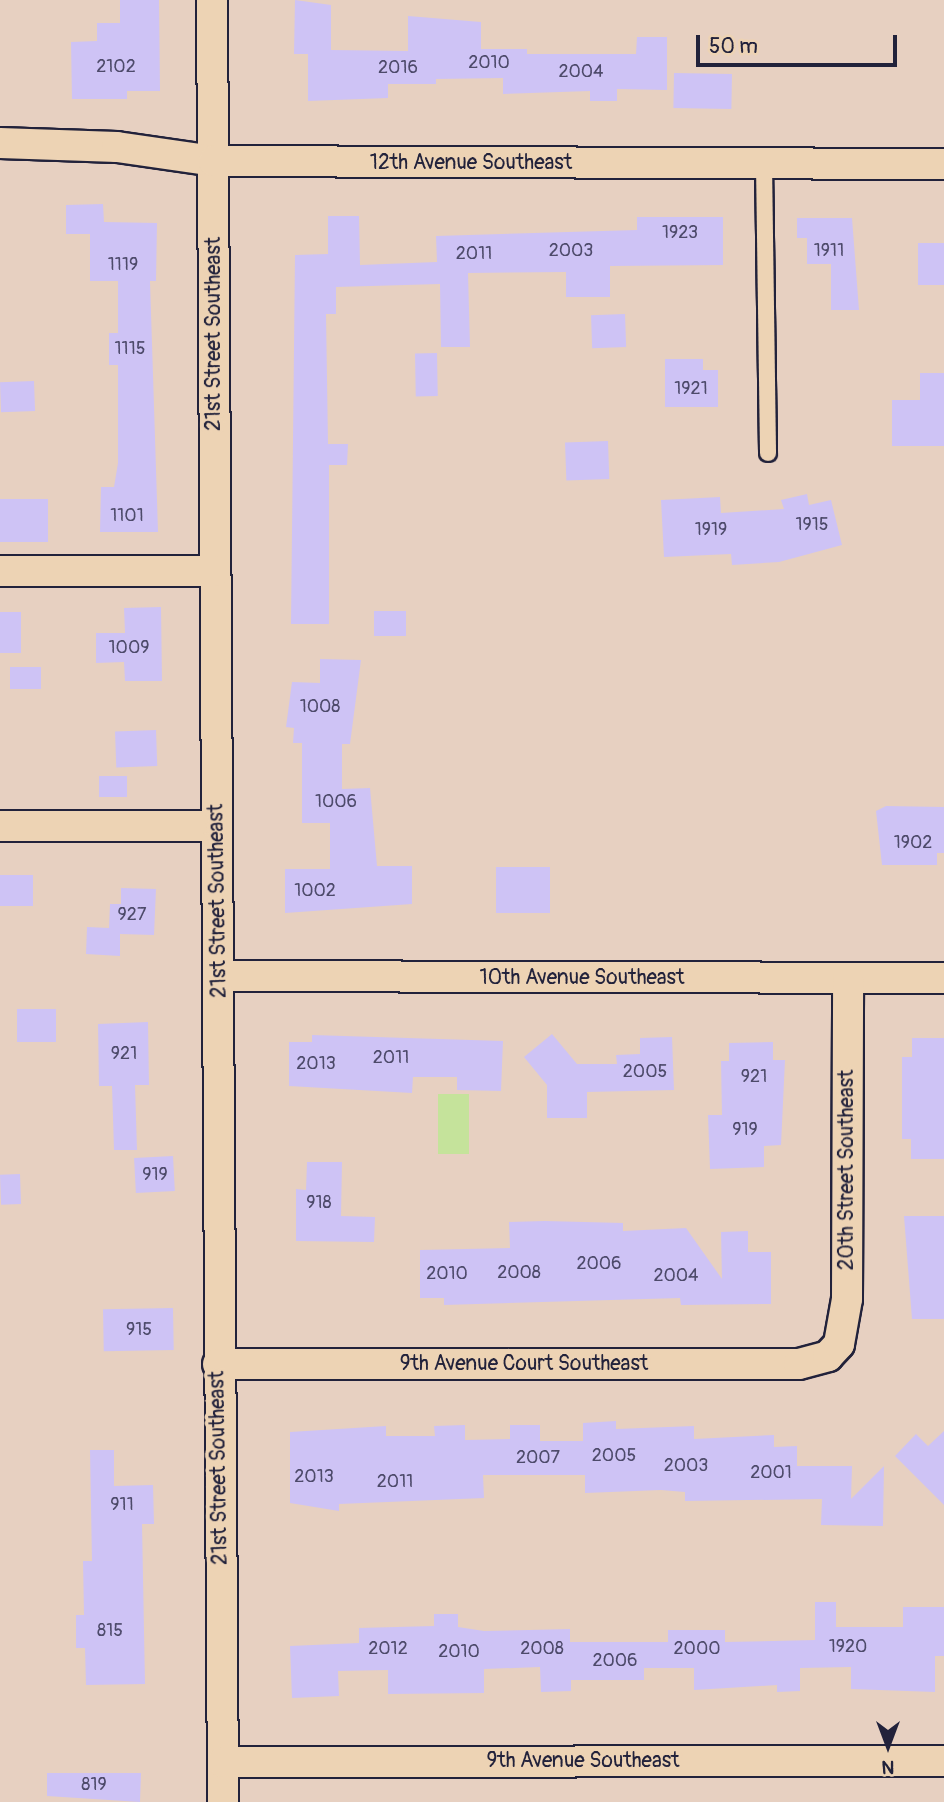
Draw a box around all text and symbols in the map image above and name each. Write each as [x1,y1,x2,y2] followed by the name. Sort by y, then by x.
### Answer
[699,21,900,65] scale bar
[709,33,758,60] text: 50 m
[468,52,510,74] house number: 2010
[96,56,136,78] house number: 2102
[378,57,418,79] house number: 2016
[558,61,604,83] house number: 2004
[370,150,572,176] street label: 12th Avenue Southeast
[662,222,698,244] house number: 1923
[201,237,227,431] street label: 21st Street Southeast
[549,240,593,262] house number: 2003
[814,240,844,262] house number: 1911
[456,243,492,265] house number: 2011
[108,254,138,276] house number: 1119
[115,338,145,360] house number: 1115
[674,378,708,400] house number: 1921
[110,505,144,527] house number: 1101
[795,514,829,536] house number: 1915
[695,519,727,541] house number: 1919
[109,637,149,659] house number: 1009
[300,696,340,718] house number: 1008
[315,791,357,813] house number: 1006
[204,804,232,998] street label: 21st Street Southeast
[894,832,932,854] house number: 1902
[294,880,336,902] house number: 1002
[118,904,146,926] house number: 927
[480,965,684,991] street label: 10th Avenue Southeast
[111,1043,137,1065] house number: 921
[373,1047,409,1069] house number: 2011
[296,1053,336,1075] house number: 2013
[623,1061,667,1083] house number: 2005
[741,1066,767,1088] house number: 921
[834,1070,860,1270] street label: 20th Street Southeast
[732,1119,758,1141] house number: 919
[142,1164,168,1186] house number: 919
[306,1192,332,1214] house number: 918
[576,1253,622,1275] house number: 2006
[497,1262,541,1284] house number: 2008
[426,1263,468,1285] house number: 2010
[653,1265,699,1287] house number: 2004
[126,1319,152,1341] house number: 915
[400,1351,648,1377] street label: 9th Avenue Court Southeast
[205,1371,233,1565] street label: 21st Street Southeast
[592,1445,636,1467] house number: 2005
[516,1447,560,1469] house number: 2007
[664,1455,708,1477] house number: 2003
[750,1462,792,1484] house number: 2001
[294,1466,334,1488] house number: 2013
[377,1471,413,1493] house number: 2011
[110,1494,134,1516] house number: 911
[97,1620,123,1642] house number: 815
[829,1636,867,1658] house number: 1920
[368,1638,408,1660] house number: 2012
[520,1638,564,1660] house number: 2008
[674,1638,720,1660] house number: 2000
[438,1641,480,1663] house number: 2010
[592,1650,638,1672] house number: 2006
[853,1711,923,1781] north arrow
[486,1748,680,1774] street label: 9th Avenue Southeast
[882,1755,894,1779] text: N
[81,1774,107,1796] house number: 819

